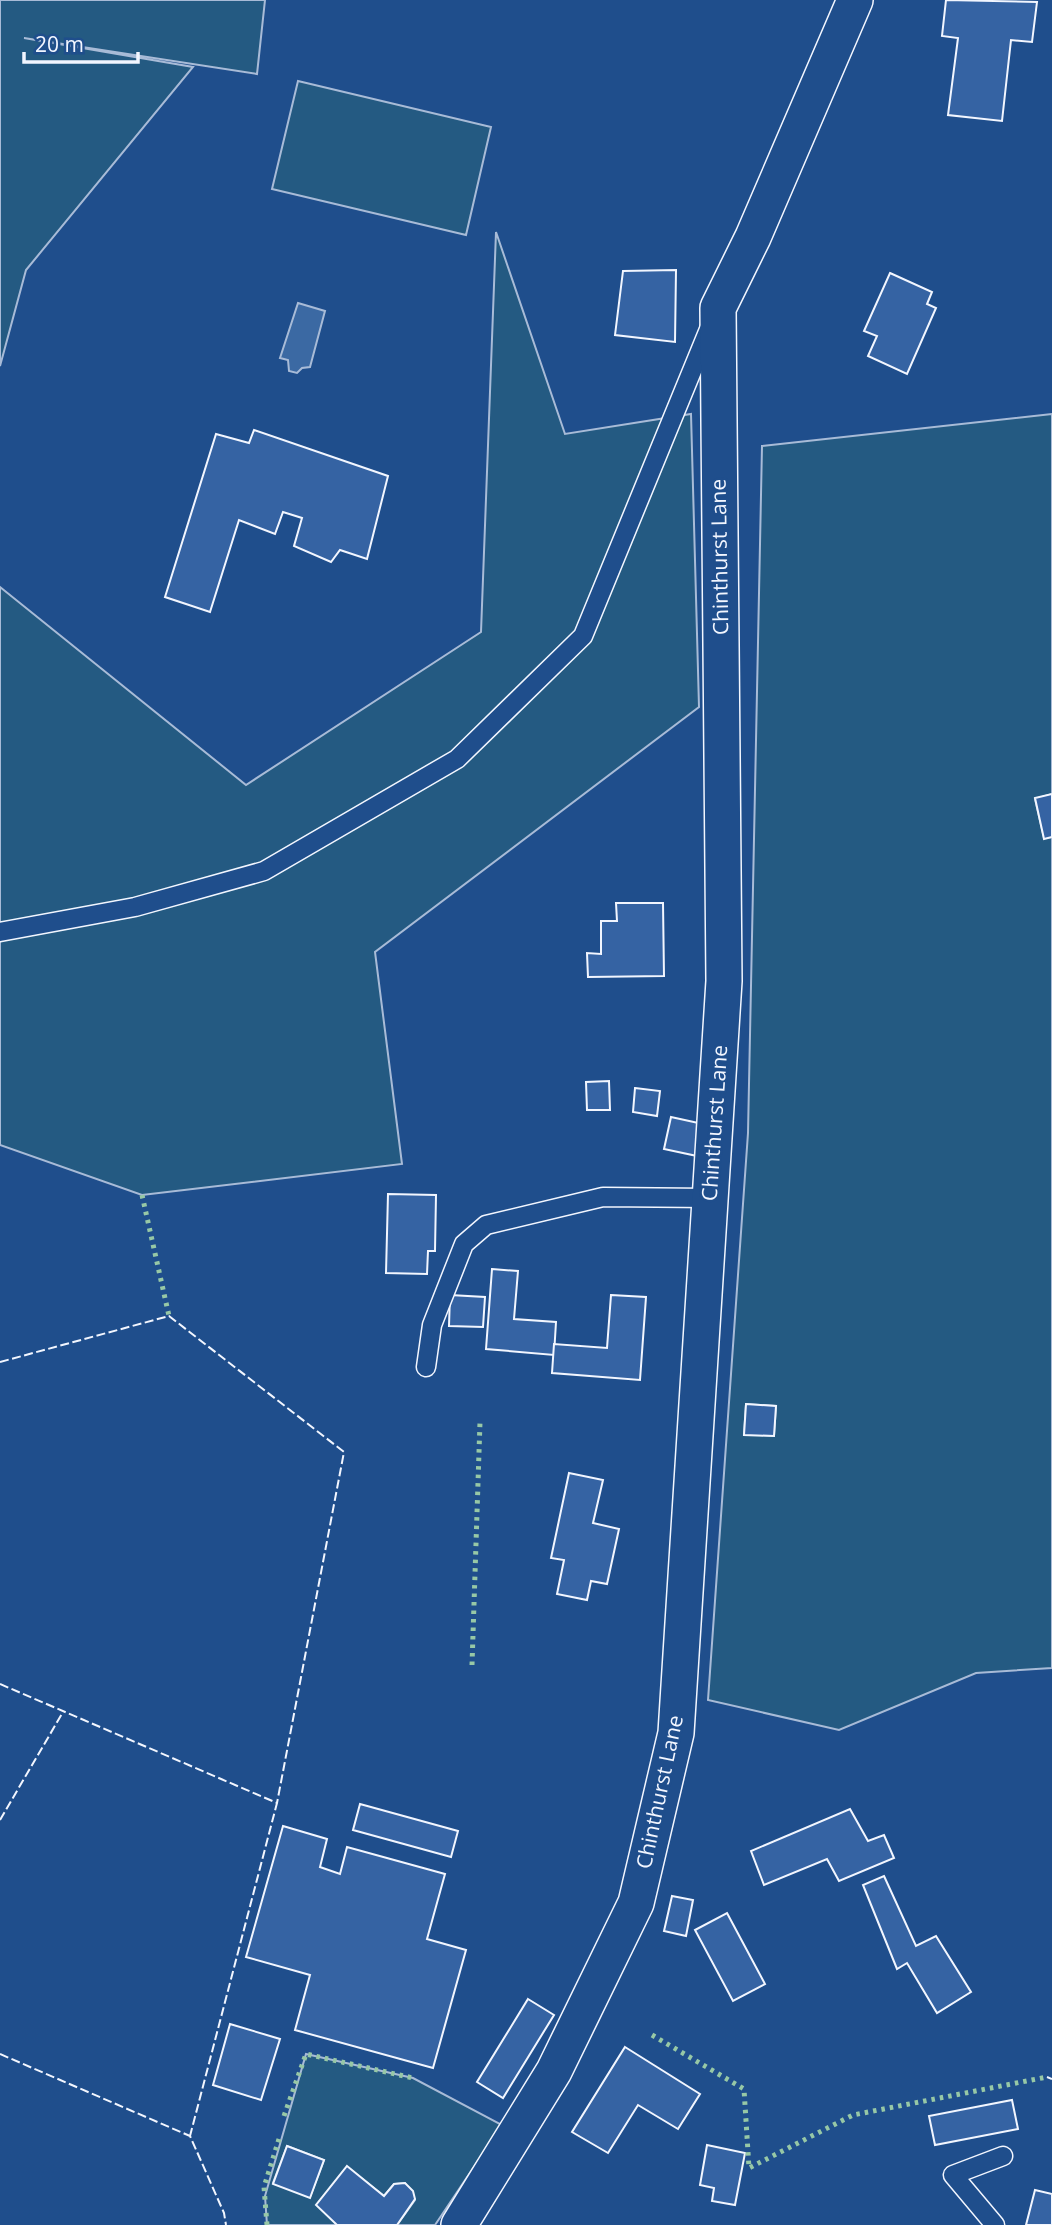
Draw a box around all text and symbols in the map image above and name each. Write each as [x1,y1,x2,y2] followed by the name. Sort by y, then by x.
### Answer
[24,21,138,65] scale bar
[35,30,84,58] text: 20 m
[704,479,734,635] street label: Chinthurst Lane
[695,1044,733,1202] street label: Chinthurst Lane
[629,1712,689,1871] street label: Chinthurst Lane

